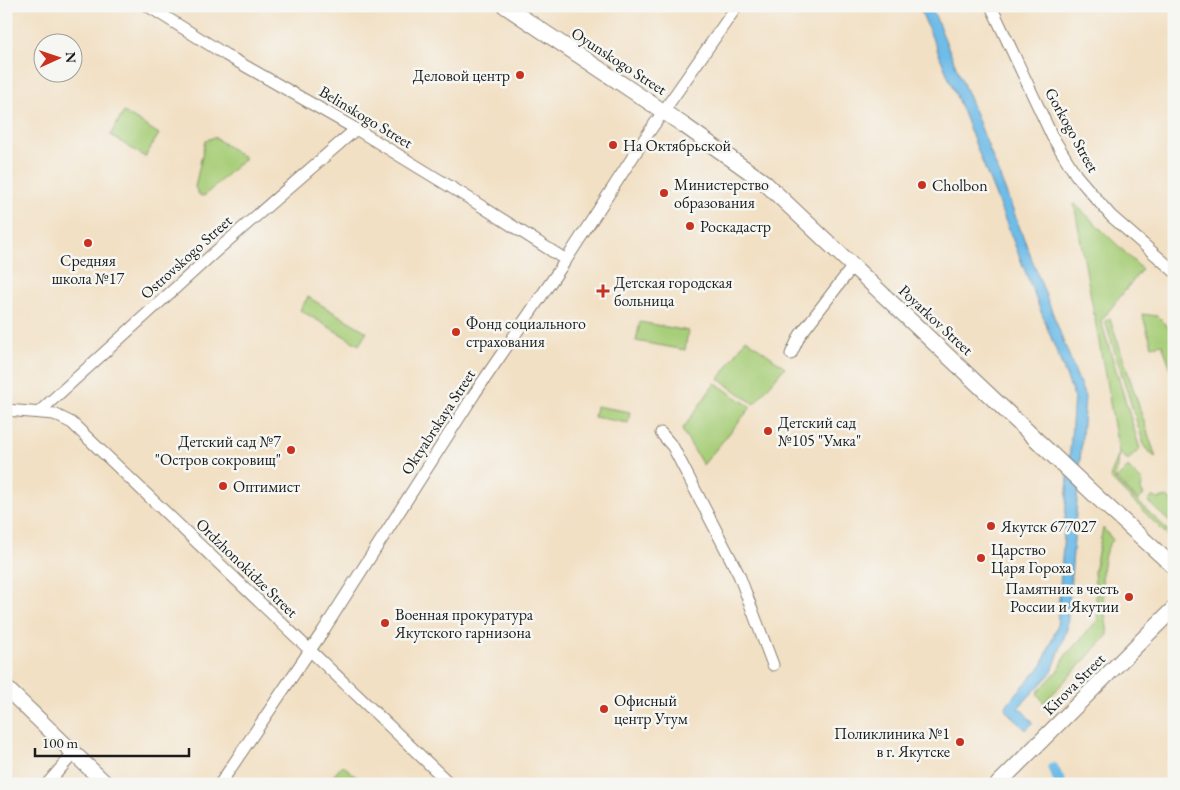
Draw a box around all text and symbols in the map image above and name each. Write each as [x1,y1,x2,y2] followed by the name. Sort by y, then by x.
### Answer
[567,22,671,100] street label: Oyunskogo Street
[32,32,82,82] north arrow
[62,51,80,64] text: N
[413,65,510,86] place label: Деловой центр
[514,69,526,81] marker: Деловой центр
[315,81,417,153] street label: Belinskogo Street
[1040,84,1104,176] street label: Gorkogo Street
[623,135,732,156] place label: На Октябрьской
[607,139,619,151] marker: На Октябрьской
[674,174,769,213] place label: Министерство образования
[932,175,988,196] place label: Cholbon
[916,179,928,191] marker: Cholbon
[658,187,670,199] marker: Министерство образования
[136,210,236,304] street label: Ostrovskogo Street
[700,216,771,237] place label: Роскадастр
[684,220,696,232] marker: Роскадастр
[82,237,94,249] marker: Средняя школа №17
[52,250,125,289] place label: Средняя школа №17
[614,272,732,311] place label: Детская городская больница
[894,280,978,360] street label: Poyarkov Street
[596,284,610,298] marker: Детская городская больница
[466,313,586,352] place label: Фонд социального страхования
[450,326,462,338] marker: Фонд социального страхования
[396,365,480,479] street label: Oktyabrskaya Street
[778,412,861,451] place label: Детский сад №105 "Умка"
[762,425,774,437] marker: Детский сад №105 "Умка"
[155,431,281,470] place label: Детский сад №7 "Остров сокровищ"
[285,444,297,456] marker: Детский сад №7 "Остров сокровищ"
[233,476,300,497] place label: Оптимист
[217,480,229,492] marker: Оптимист
[191,514,303,622] street label: Ordzhonokidze Street
[1000,516,1096,537] place label: Якутск 677027
[985,520,997,532] marker: Якутск 677027
[991,539,1072,578] place label: Царство Царя Гороха
[975,552,987,564] marker: Царство Царя Гороха
[1005,578,1120,617] place label: Памятник в честь России и Якутии
[1123,591,1135,603] marker: Памятник в честь России и Якутии
[394,604,534,643] place label: Военная прокуратура Якутского гарнизона
[379,617,391,629] marker: Военная прокуратура Якутского гарнизона
[1039,649,1109,719] street label: Kirova Street
[614,690,688,729] place label: Офисный центр Утум
[598,703,610,715] marker: Офисный центр Утум
[834,723,950,762] place label: Поликлиника №1 в г. Якутске
[35,725,189,757] scale bar
[42,733,79,752] text: 100 m
[954,736,966,748] marker: Поликлиника №1 в г. Якутске

